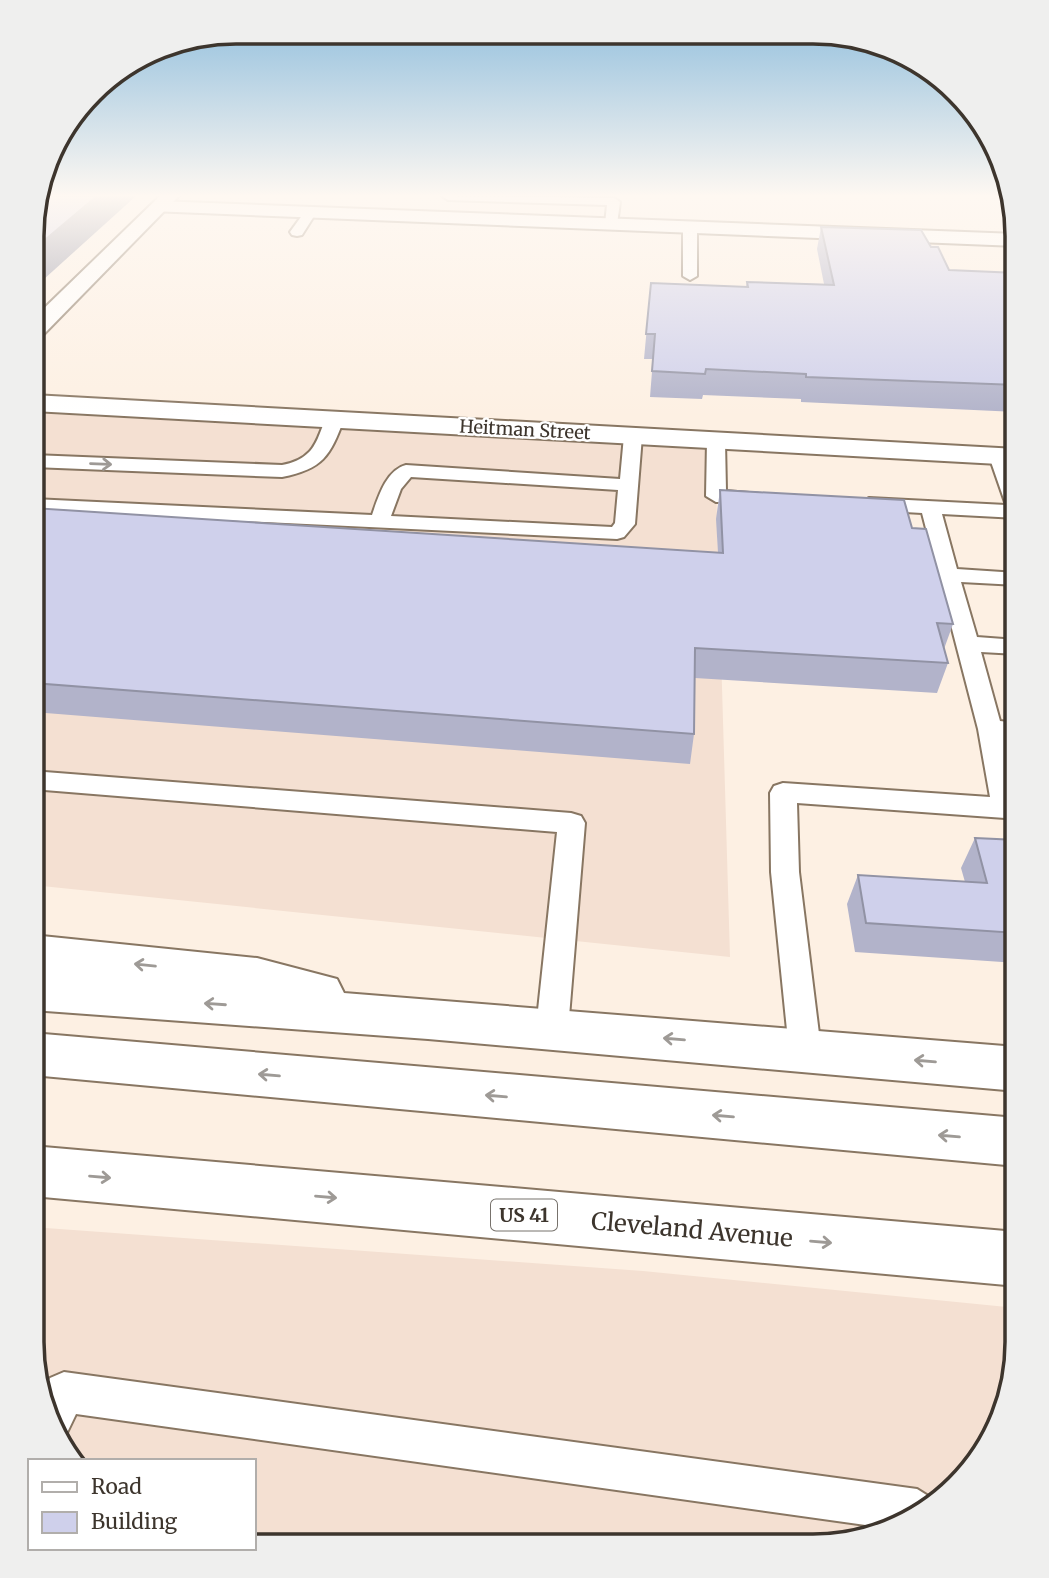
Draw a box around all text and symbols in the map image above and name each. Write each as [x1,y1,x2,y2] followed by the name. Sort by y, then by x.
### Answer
[459,415,591,444] street label: Heitman Street
[89,457,112,470] one-way arrow
[134,959,157,972] one-way arrow
[204,997,227,1010] one-way arrow
[663,1032,685,1045] one-way arrow
[914,1054,937,1067] one-way arrow
[259,1068,281,1081] one-way arrow
[485,1089,508,1102] one-way arrow
[712,1109,734,1122] one-way arrow
[938,1129,961,1142] one-way arrow
[88,1171,111,1184] one-way arrow
[315,1191,337,1204] one-way arrow
[491,1200,557,1231] road number: US 41
[590,1205,794,1254] street label: Cleveland Avenue
[810,1236,832,1249] one-way arrow
[28,1459,256,1550] legend
[91,1473,142,1500] text: Road
[91,1508,178,1535] text: Building

